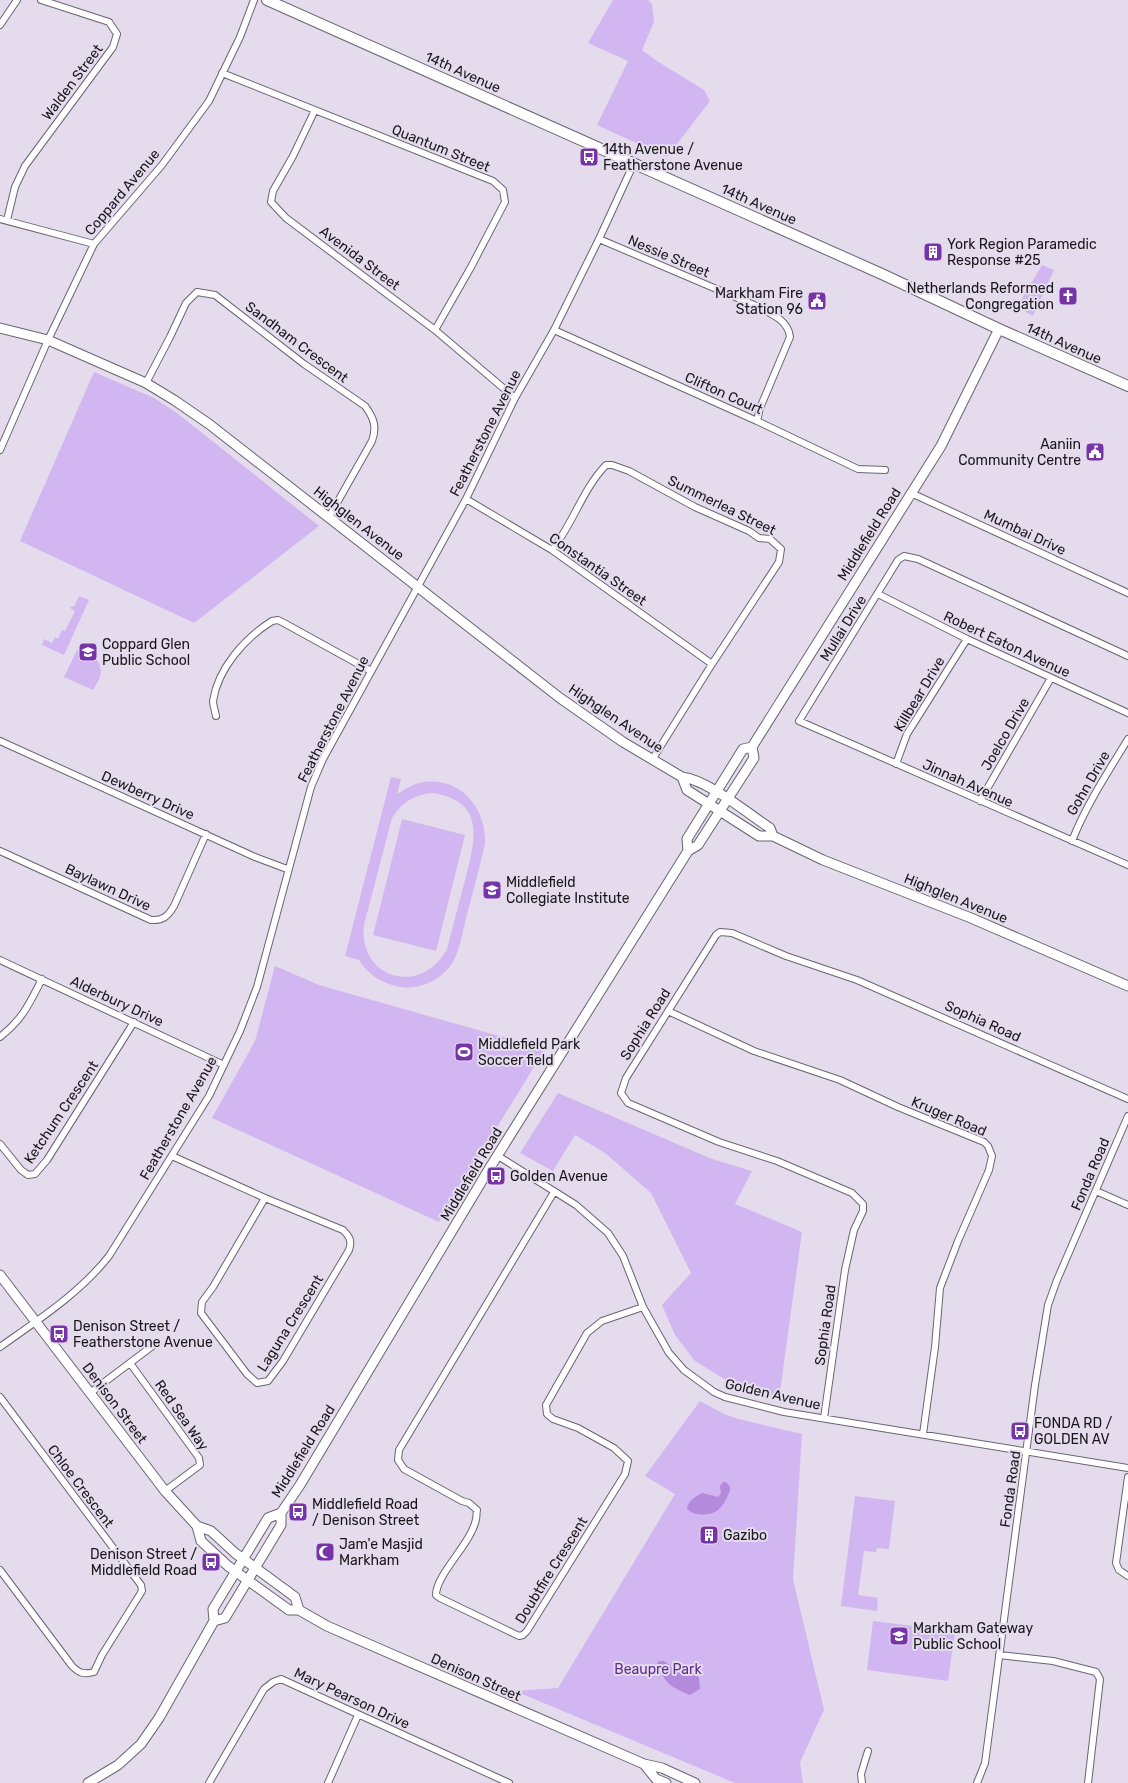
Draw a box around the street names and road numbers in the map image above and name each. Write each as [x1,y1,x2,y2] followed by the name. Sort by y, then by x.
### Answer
[38,41,107,124] street label: Walden Street
[422,48,503,97] street label: 14th Avenue
[389,121,493,176] street label: Quantum Street
[81,146,164,239] street label: Coppard Avenue
[718,180,799,229] street label: 14th Avenue
[316,223,404,294] street label: Avenida Street
[625,232,713,281] street label: Nessie Street
[242,298,352,387] street label: Sandham Crescent
[1023,319,1104,368] street label: 14th Avenue
[446,367,525,499] street label: Featherstone Avenue
[682,369,766,418] street label: Clifton Court
[665,472,779,539] street label: Summerlea Street
[310,483,408,564] street label: Highglen Avenue
[834,485,905,584] street label: Middlefield Road
[981,506,1069,559] street label: Mumbai Drive
[546,529,650,610] street label: Constantia Street
[816,592,870,664] street label: Mullai Drive
[941,608,1073,681] street label: Robert Eaton Avenue
[294,653,373,785] street label: Featherstone Avenue
[890,653,949,735] street label: Killbear Drive
[565,680,666,756] street label: Highglen Avenue
[978,695,1033,774] street label: Joelco Drive
[1063,748,1114,819] street label: Gohn Drive
[920,756,1016,811] street label: Jinnah Avenue
[99,767,197,824] street label: Dewberry Drive
[62,860,153,915] street label: Baylawn Drive
[901,870,1010,927] street label: Highglen Avenue
[68,972,166,1031] street label: Alderbury Drive
[617,985,674,1063] street label: Sophia Road
[942,997,1023,1046] street label: Sophia Road
[136,1053,221,1183] street label: Featherstone Avenue
[21,1057,103,1167] street label: Ketchum Crescent
[909,1093,989,1140] street label: Kruger Road
[437,1124,506,1224] street label: Middlefield Road
[1068,1135,1113,1213] street label: Fonda Road
[254,1271,327,1375] street label: Laguna Crescent
[811,1284,840,1367] street label: Sophia Road
[79,1359,151,1448] street label: Denison Street
[723,1375,823,1414] street label: Golden Avenue
[151,1377,212,1454] street label: Red Sea Way
[268,1402,339,1501] street label: Middlefield Road
[44,1441,118,1532] street label: Chloe Crescent
[997,1450,1024,1528] street label: Fonda Road
[512,1513,591,1627] street label: Doubtfire Crescent
[428,1650,524,1705] street label: Denison Street
[291,1664,412,1733] street label: Mary Pearson Drive

